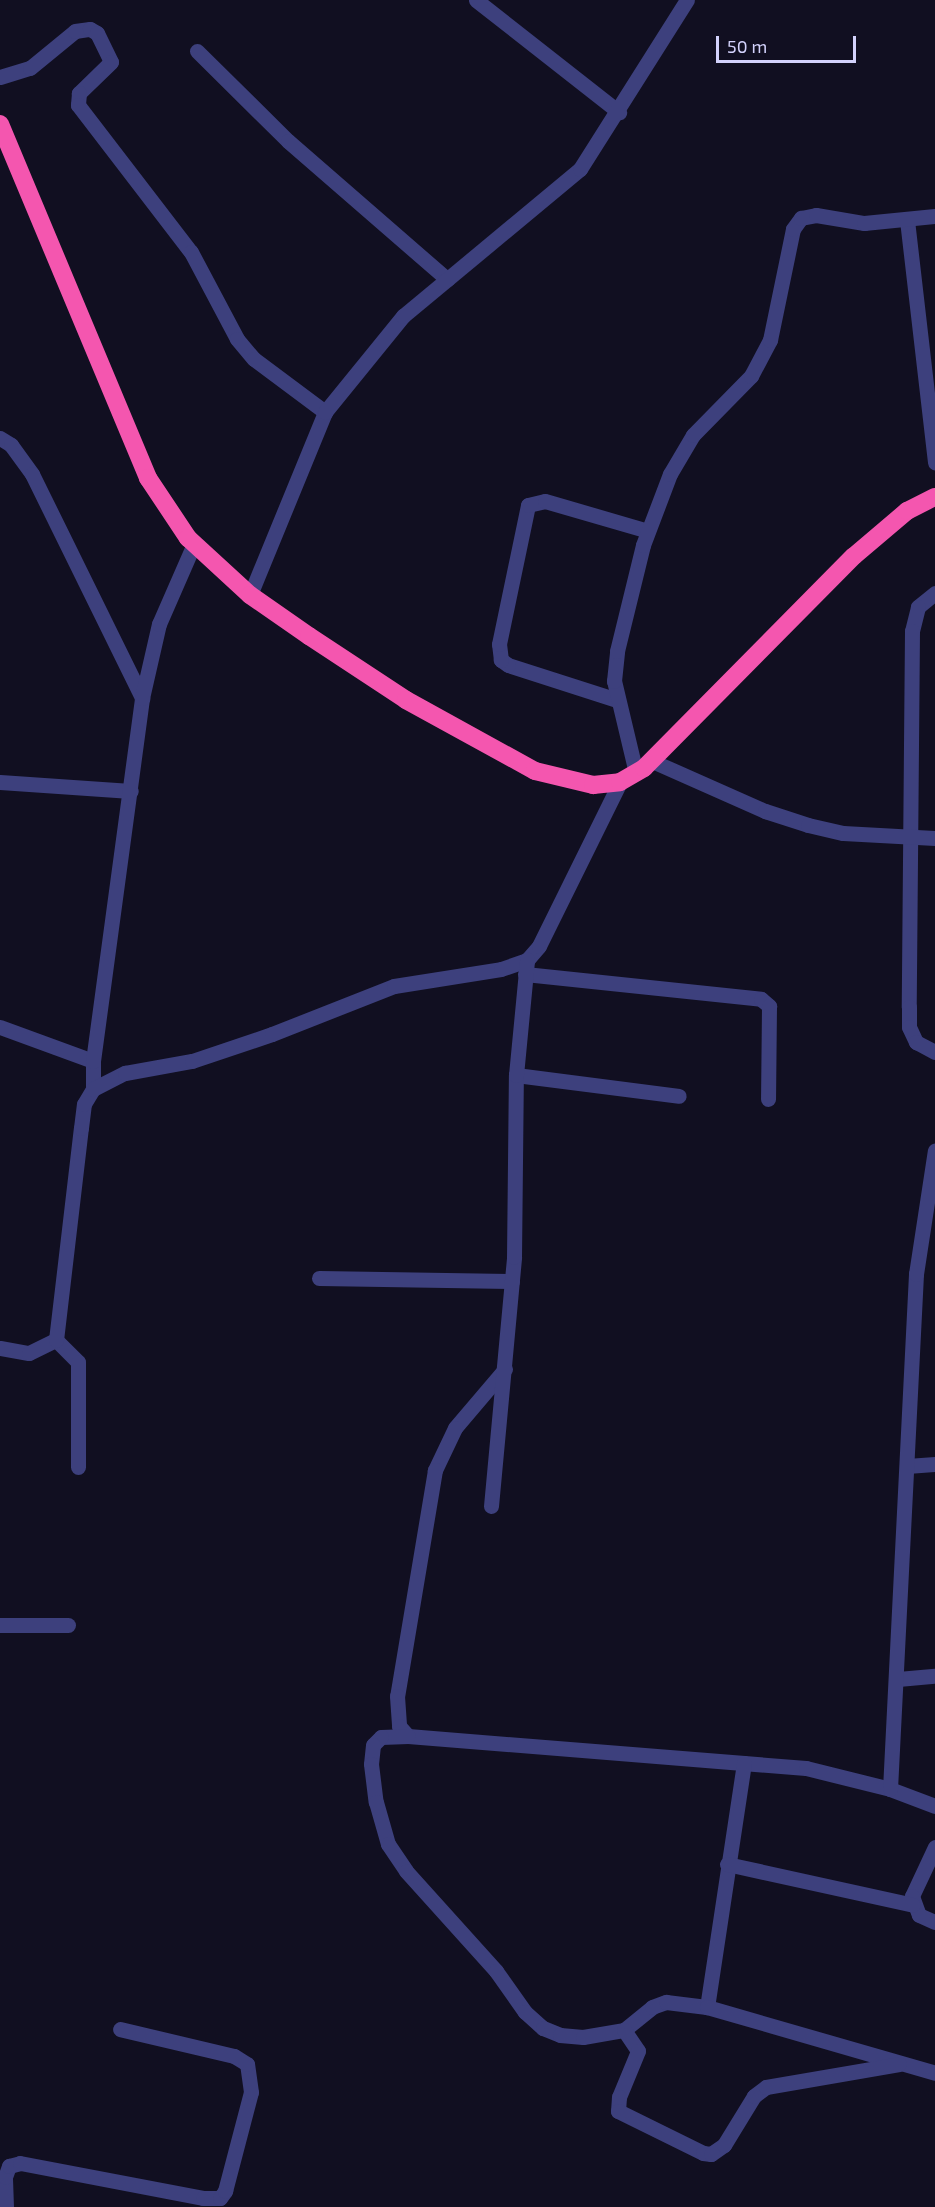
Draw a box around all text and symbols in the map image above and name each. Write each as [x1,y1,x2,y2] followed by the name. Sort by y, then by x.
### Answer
[719,24,858,62] scale bar
[727,35,767,57] text: 50 m

